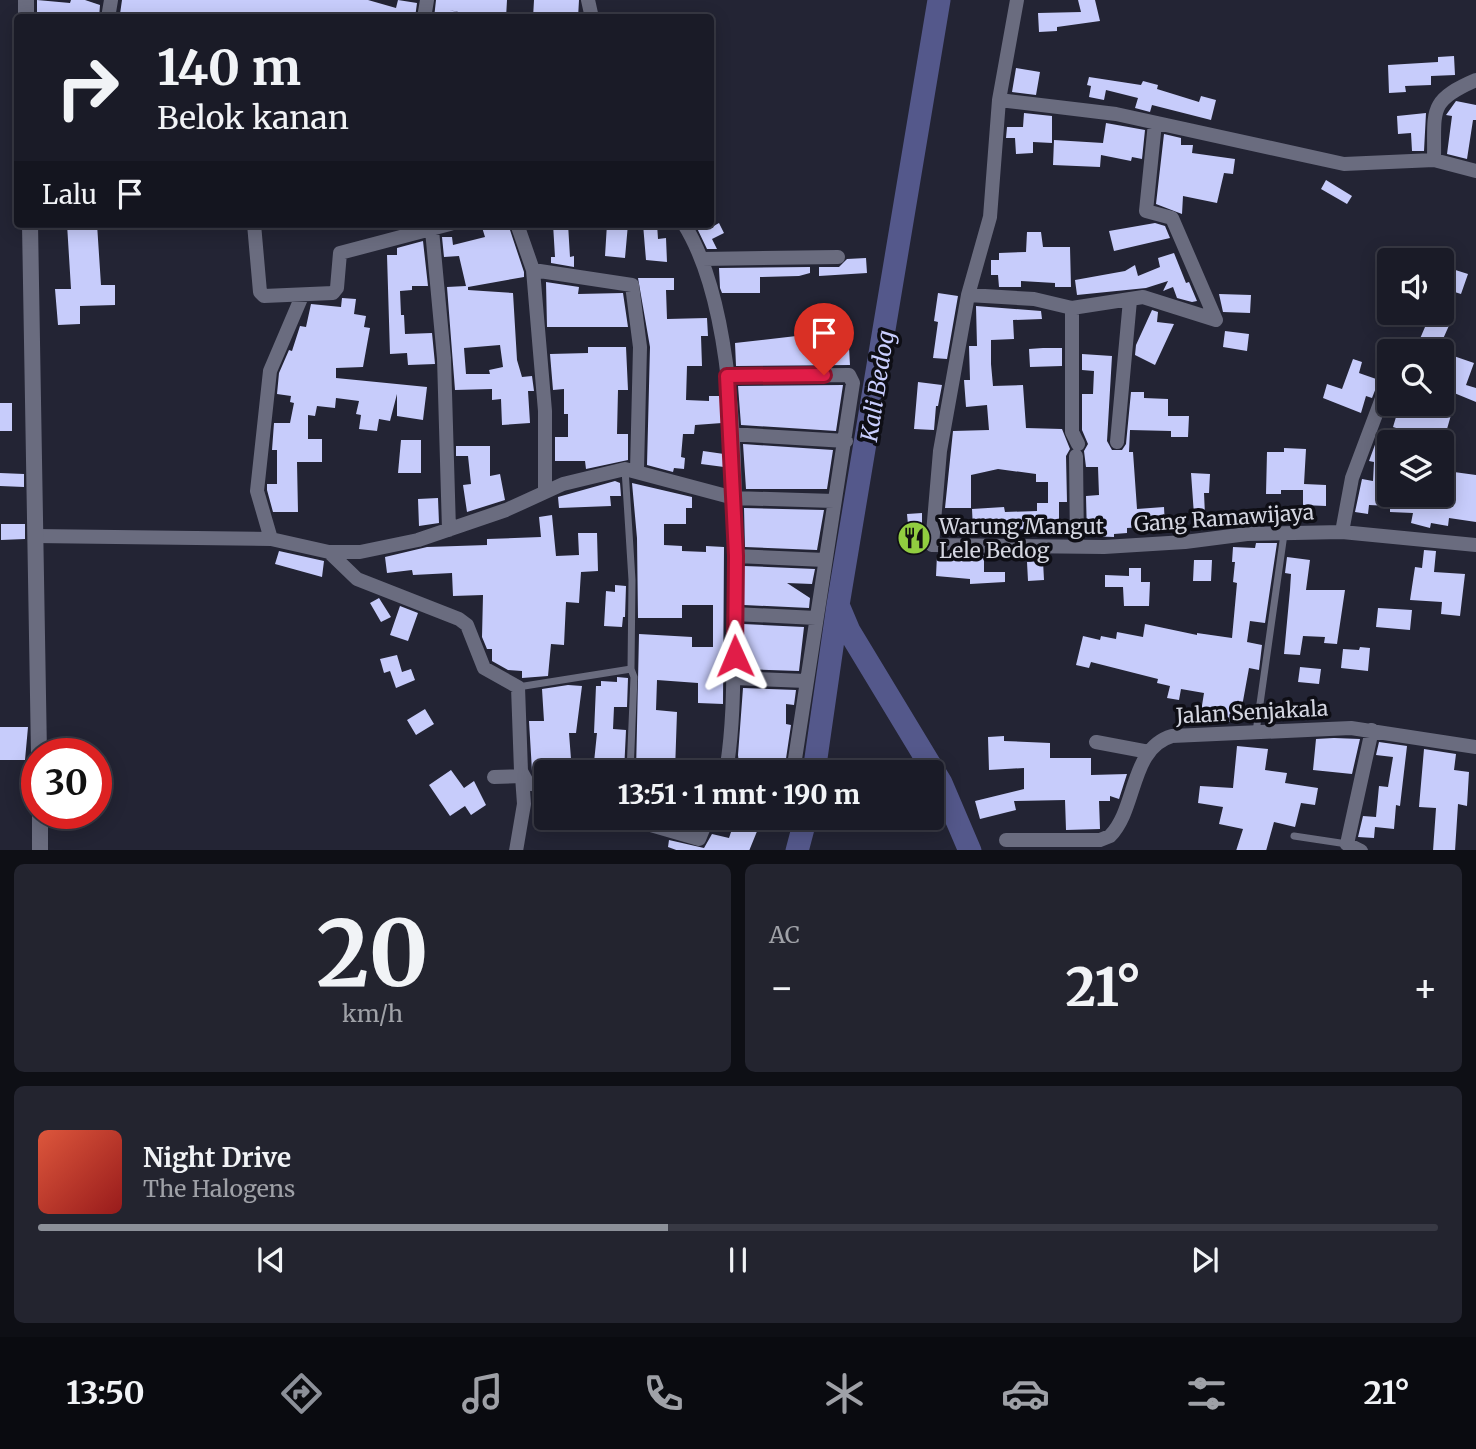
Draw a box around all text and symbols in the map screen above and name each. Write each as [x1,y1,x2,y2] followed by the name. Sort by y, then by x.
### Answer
[157,37,301,98] text: 140 m
[42,42,133,133] icon: right
[157,98,349,138] text: Belok kanan
[111,175,149,213] icon: arrive
[42,178,97,211] text: Lalu
[1377,248,1454,507] map controls
[1377,248,1454,325] button: sound
[794,303,854,375] pin
[805,314,843,352] icon: arrive
[854,328,900,445] water label: Kali Bedog
[1377,339,1454,416] button: search
[1377,430,1454,507] button: layers
[1133,498,1315,538] street label: Gang Ramawijaya
[938,513,1104,564] place label: Warung Mangut Lele Bedog
[895,519,933,557] restaurant icon: Warung Mangut Lele Bedog
[698,619,772,693] position arrow
[1174,695,1329,730] street label: Jalan Senjakala
[21,738,112,829] speed limit sign: 30
[618,778,860,811] text: 13:51 · 1 mnt · 190 m
[316,896,429,1011] text: 20
[769,920,800,949] text: AC
[1066,955,1141,1020] text: 21°
[769,964,794,1011] text: −
[1413,964,1438,1011] text: +
[342,999,403,1028] text: km/h
[143,1141,291,1174] text: Night Drive
[143,1174,295,1203] text: The Halogens
[252,1241,290,1279] icon: previous
[719,1241,757,1279] icon: pause
[1186,1241,1224,1279] icon: next
[277,1369,326,1418] icon: directions
[458,1369,507,1418] icon: music
[639,1369,688,1418] icon: phone
[820,1369,869,1418] icon: climate
[1001,1369,1050,1418] icon: car
[1182,1369,1231,1418] icon: filters
[66,1373,145,1413] text: 13:50
[1364,1373,1410,1413] text: 21°

